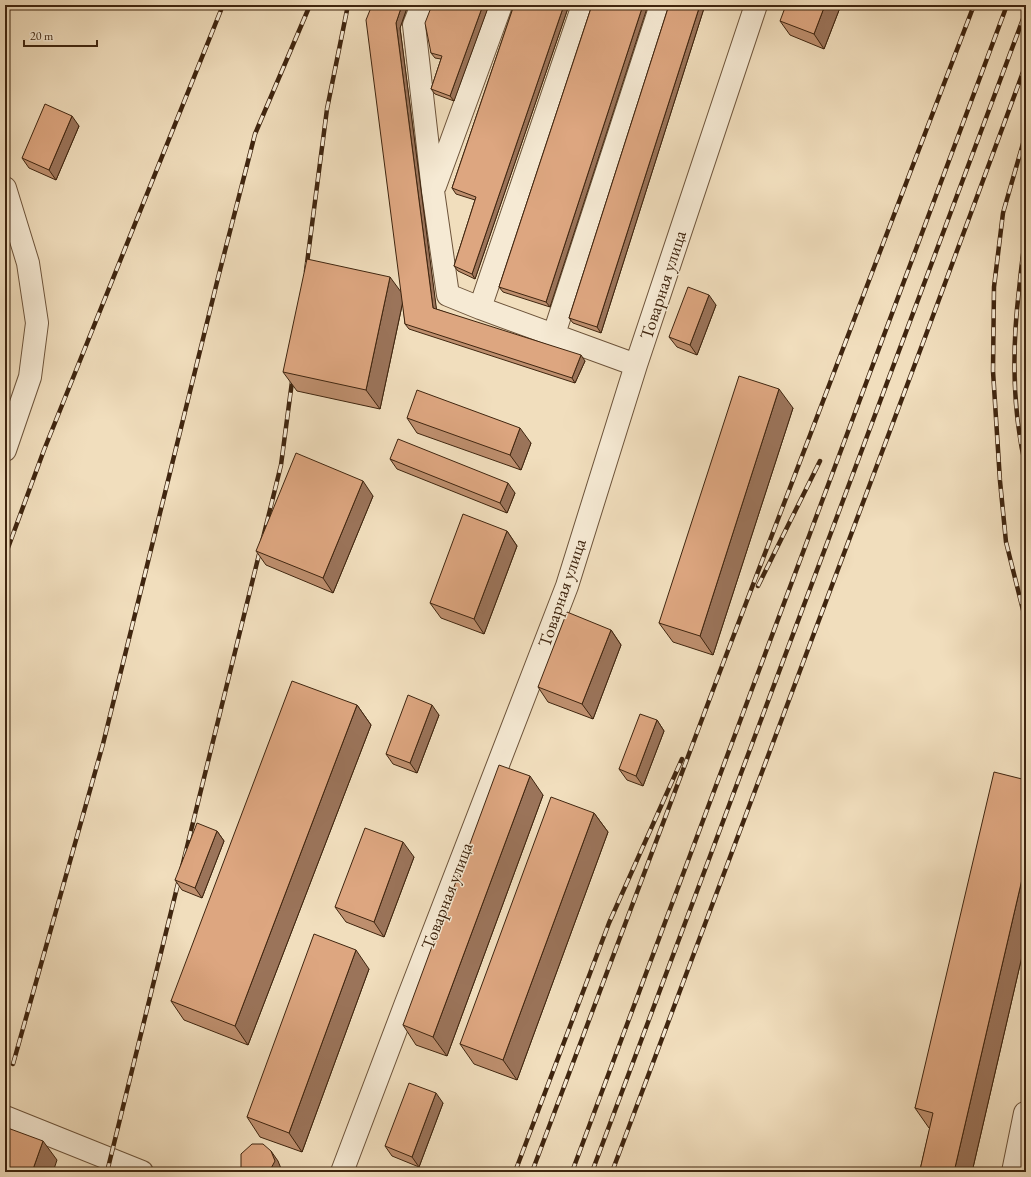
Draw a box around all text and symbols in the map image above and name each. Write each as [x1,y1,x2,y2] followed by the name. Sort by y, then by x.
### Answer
[24,22,97,48] scale bar
[30,28,54,44] text: 20 m
[634,227,691,342] street label: Товарная улица
[532,535,591,650] street label: Товарная улица
[415,838,478,953] street label: Товарная улица

